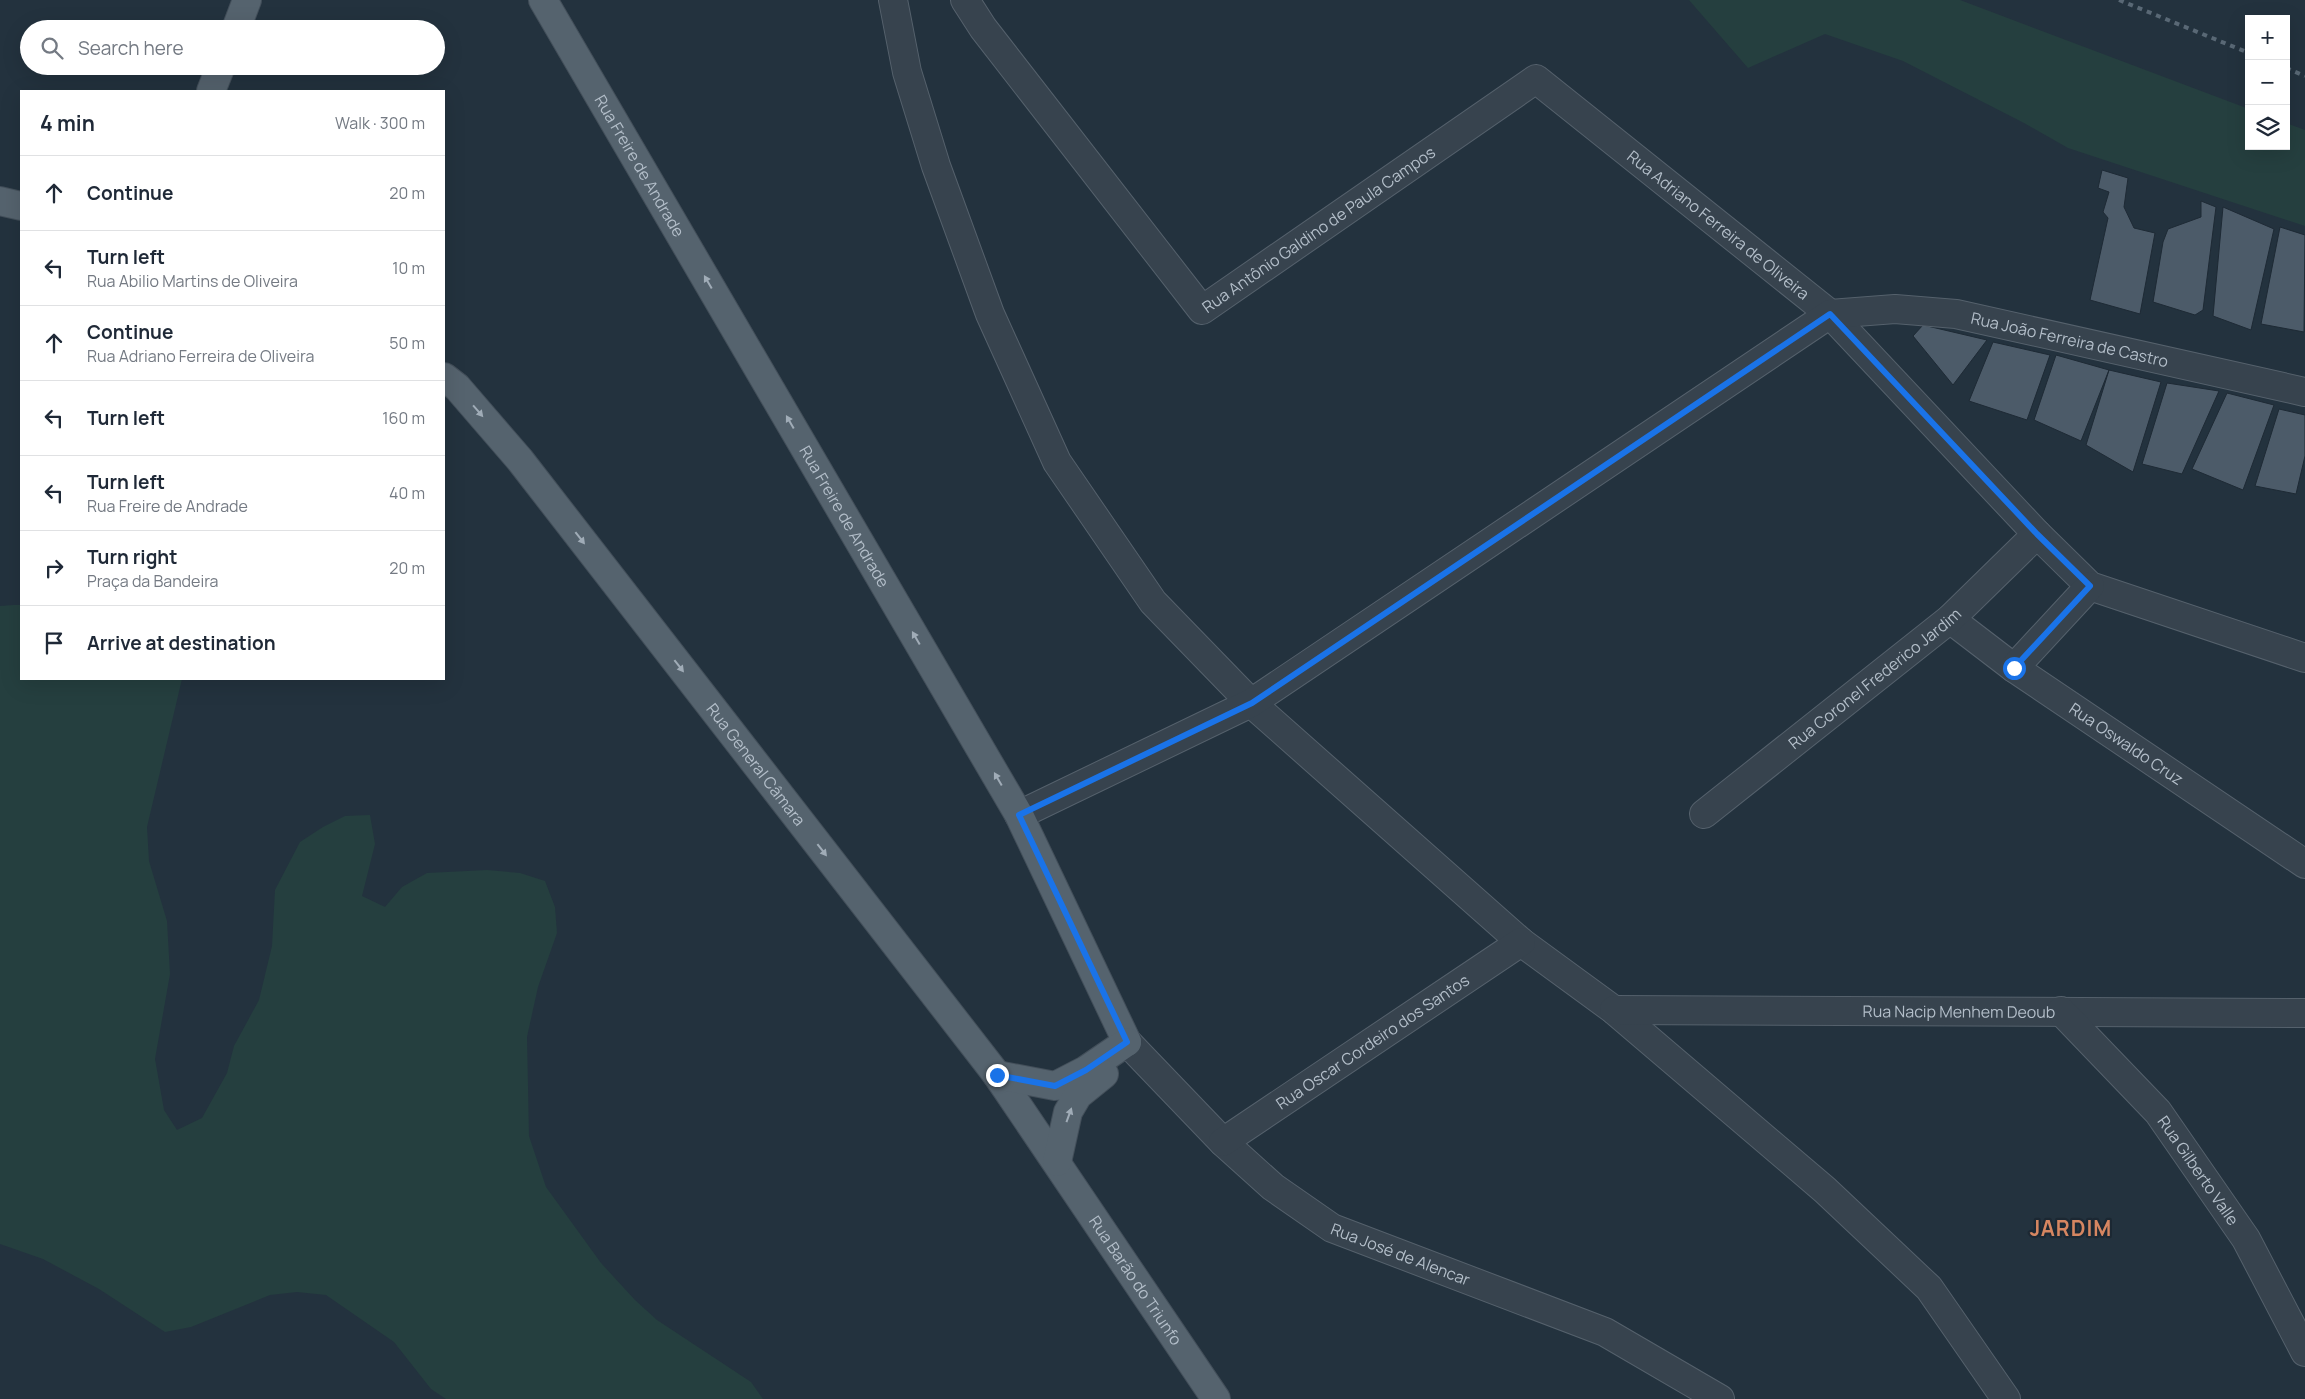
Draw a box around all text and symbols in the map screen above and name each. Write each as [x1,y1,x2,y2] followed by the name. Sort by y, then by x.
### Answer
[2245,15,2290,150] map controls
[2245,15,2290,60] button: +
[20,20,445,75] search box
[38,34,66,62] icon: search
[78,35,184,61] text: Search here
[2245,60,2290,105] button: −
[590,91,690,241] street label: Rua Freire de Andrade
[2245,105,2290,150] button: layers
[40,109,95,137] text: 4 min
[335,112,425,134] text: Walk · 300 m
[1198,141,1439,318] street label: Rua Antônio Galdino de Paula Campos
[1623,145,1814,304] street label: Rua Adriano Ferreira de Oliveira
[40,179,68,207] icon: ahead
[87,180,173,206] text: Continue
[389,182,425,204] text: 20 m
[87,244,165,270] text: Turn left
[40,254,68,282] icon: left
[392,257,425,279] text: 10 m
[87,270,298,292] text: Rua Abilio Martins de Oliveira
[703,275,712,288] one-way arrow
[1969,307,2170,372] street label: Rua João Ferreira de Castro
[87,319,173,345] text: Continue
[40,329,68,357] icon: ahead
[389,332,425,354] text: 50 m
[87,345,314,367] text: Rua Adriano Ferreira de Oliveira
[40,404,68,432] icon: left
[87,405,165,431] text: Turn left
[472,405,483,417] one-way arrow
[382,407,425,429] text: 160 m
[785,416,794,429] one-way arrow
[795,441,895,591] street label: Rua Freire de Andrade
[87,469,165,495] text: Turn left
[40,479,68,507] icon: left
[389,482,425,504] text: 40 m
[87,495,248,517] text: Rua Freire de Andrade
[575,531,585,544] one-way arrow
[87,544,177,570] text: Turn right
[40,554,68,582] icon: right
[389,557,425,579] text: 20 m
[87,570,219,592] text: Praça da Bandeira
[1784,603,1966,754] street label: Rua Coronel Frederico Jardim
[40,629,68,657] icon: arrive
[87,630,276,656] text: Arrive at destination
[911,632,920,645] one-way arrow
[2003,657,2026,680] route start
[674,659,685,672] one-way arrow
[2065,697,2188,790] street label: Rua Oswaldo Cruz
[702,699,811,830] street label: Rua General Câmara
[993,772,1002,785] one-way arrow
[816,843,827,856] one-way arrow
[1271,969,1473,1114] street label: Rua Oscar Cordeiro dos Santos
[1863,1000,2055,1023] street label: Rua Nacip Menhem Deoub
[986,1064,1009,1087] route end
[1066,1107,1073,1122] one-way arrow
[2153,1111,2244,1229] street label: Rua Gilberto Valle
[1084,1211,1187,1349] street label: Rua Barão do Triunfo
[2030,1214,2112,1242] district label: JARDIM
[1328,1218,1473,1291] street label: Rua José de Alencar

